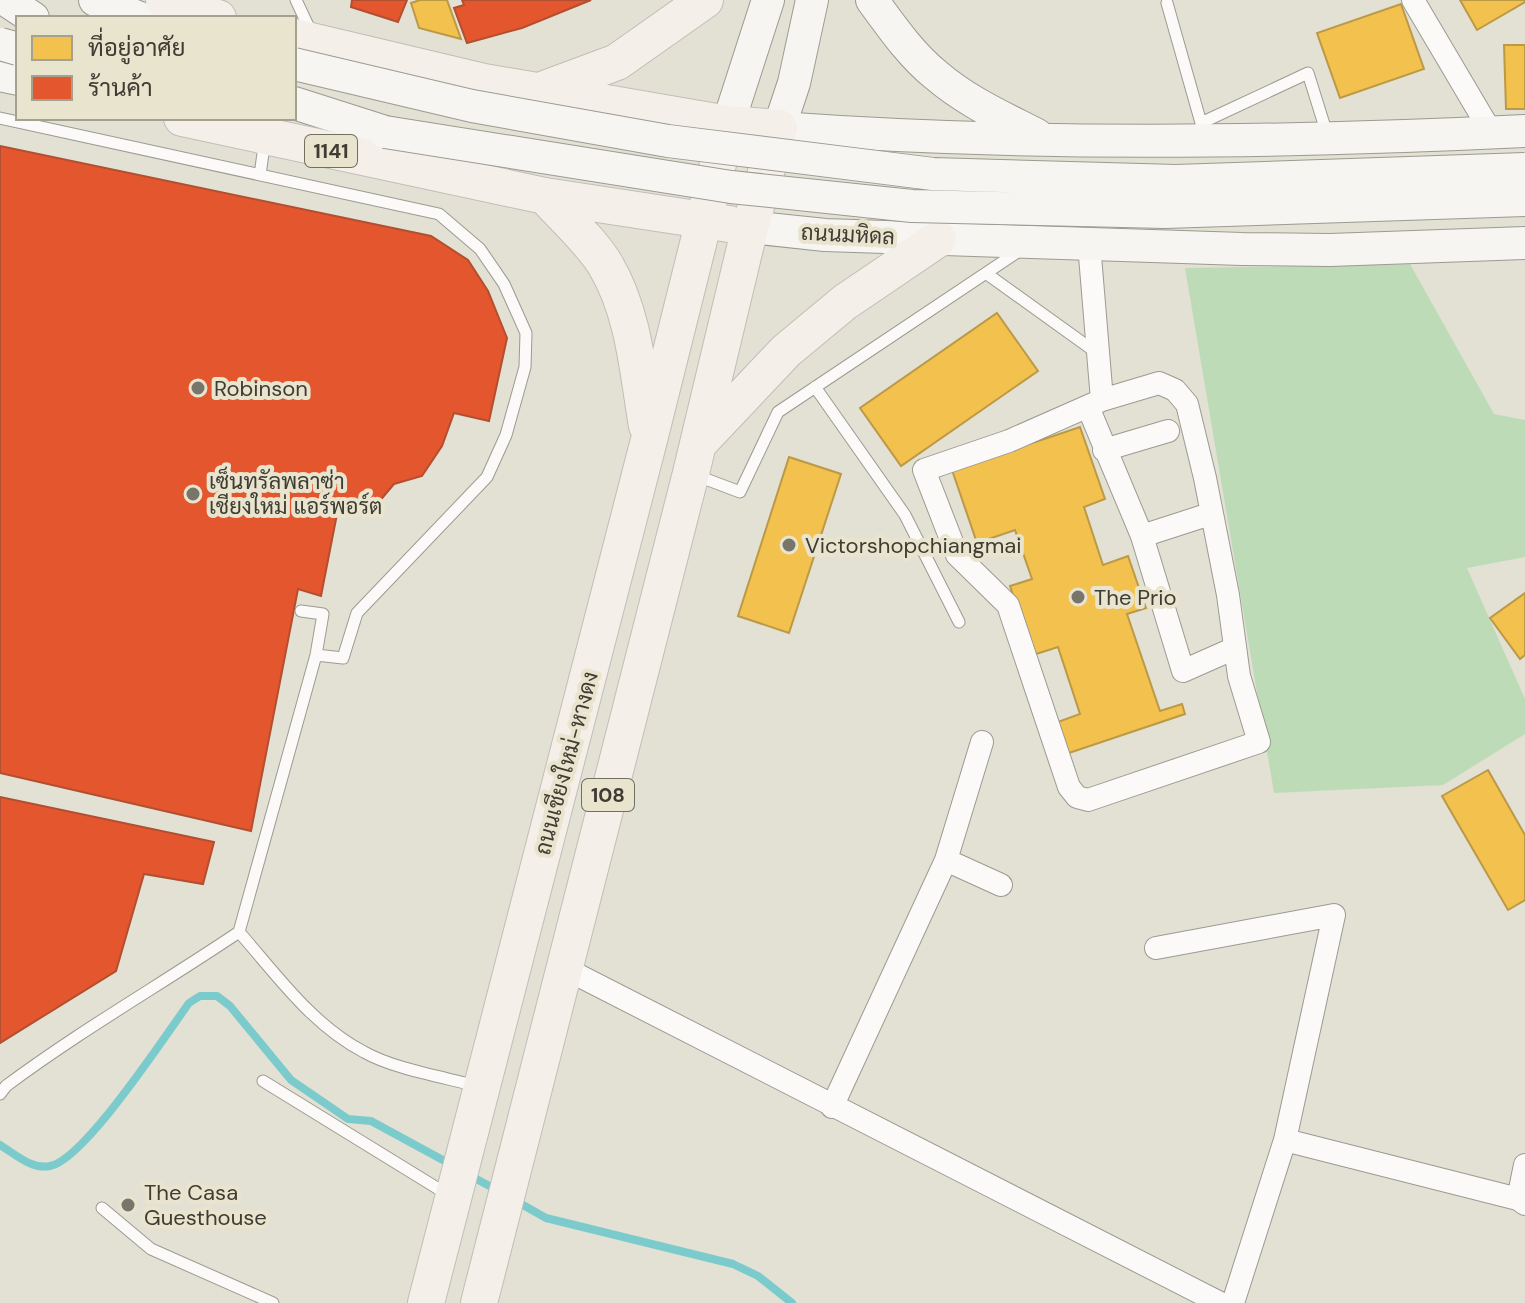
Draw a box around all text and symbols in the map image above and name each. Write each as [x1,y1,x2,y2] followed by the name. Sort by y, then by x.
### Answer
[16,16,296,120] legend
[88,27,186,65] text: ที่อยู่อาศัย
[88,72,153,103] text: ร้านค้า
[305,135,357,167] road number: 1141
[800,218,896,251] street label: ถนนมหิดล
[214,374,308,403] place label: Robinson
[189,379,207,397] marker: Robinson
[209,466,382,521] place label: เซ็นทรัลพลาซ่า เชียงใหม่ แอร์พอร์ต
[184,485,202,503] marker: เซ็นทรัลพลาซ่า เชียงใหม่ แอร์พอร์ต
[805,531,1022,560] place label: Victorshopchiangmai
[780,536,798,554] marker: Victorshopchiangmai
[1094,583,1177,612] place label: The Prio
[1069,588,1087,606] marker: The Prio
[528,668,605,858] street label: ถนนเชียงใหม่-หางดง
[582,779,634,811] road number: 108
[144,1178,267,1232] place label: The Casa Guesthouse
[119,1196,137,1214] marker: The Casa Guesthouse

